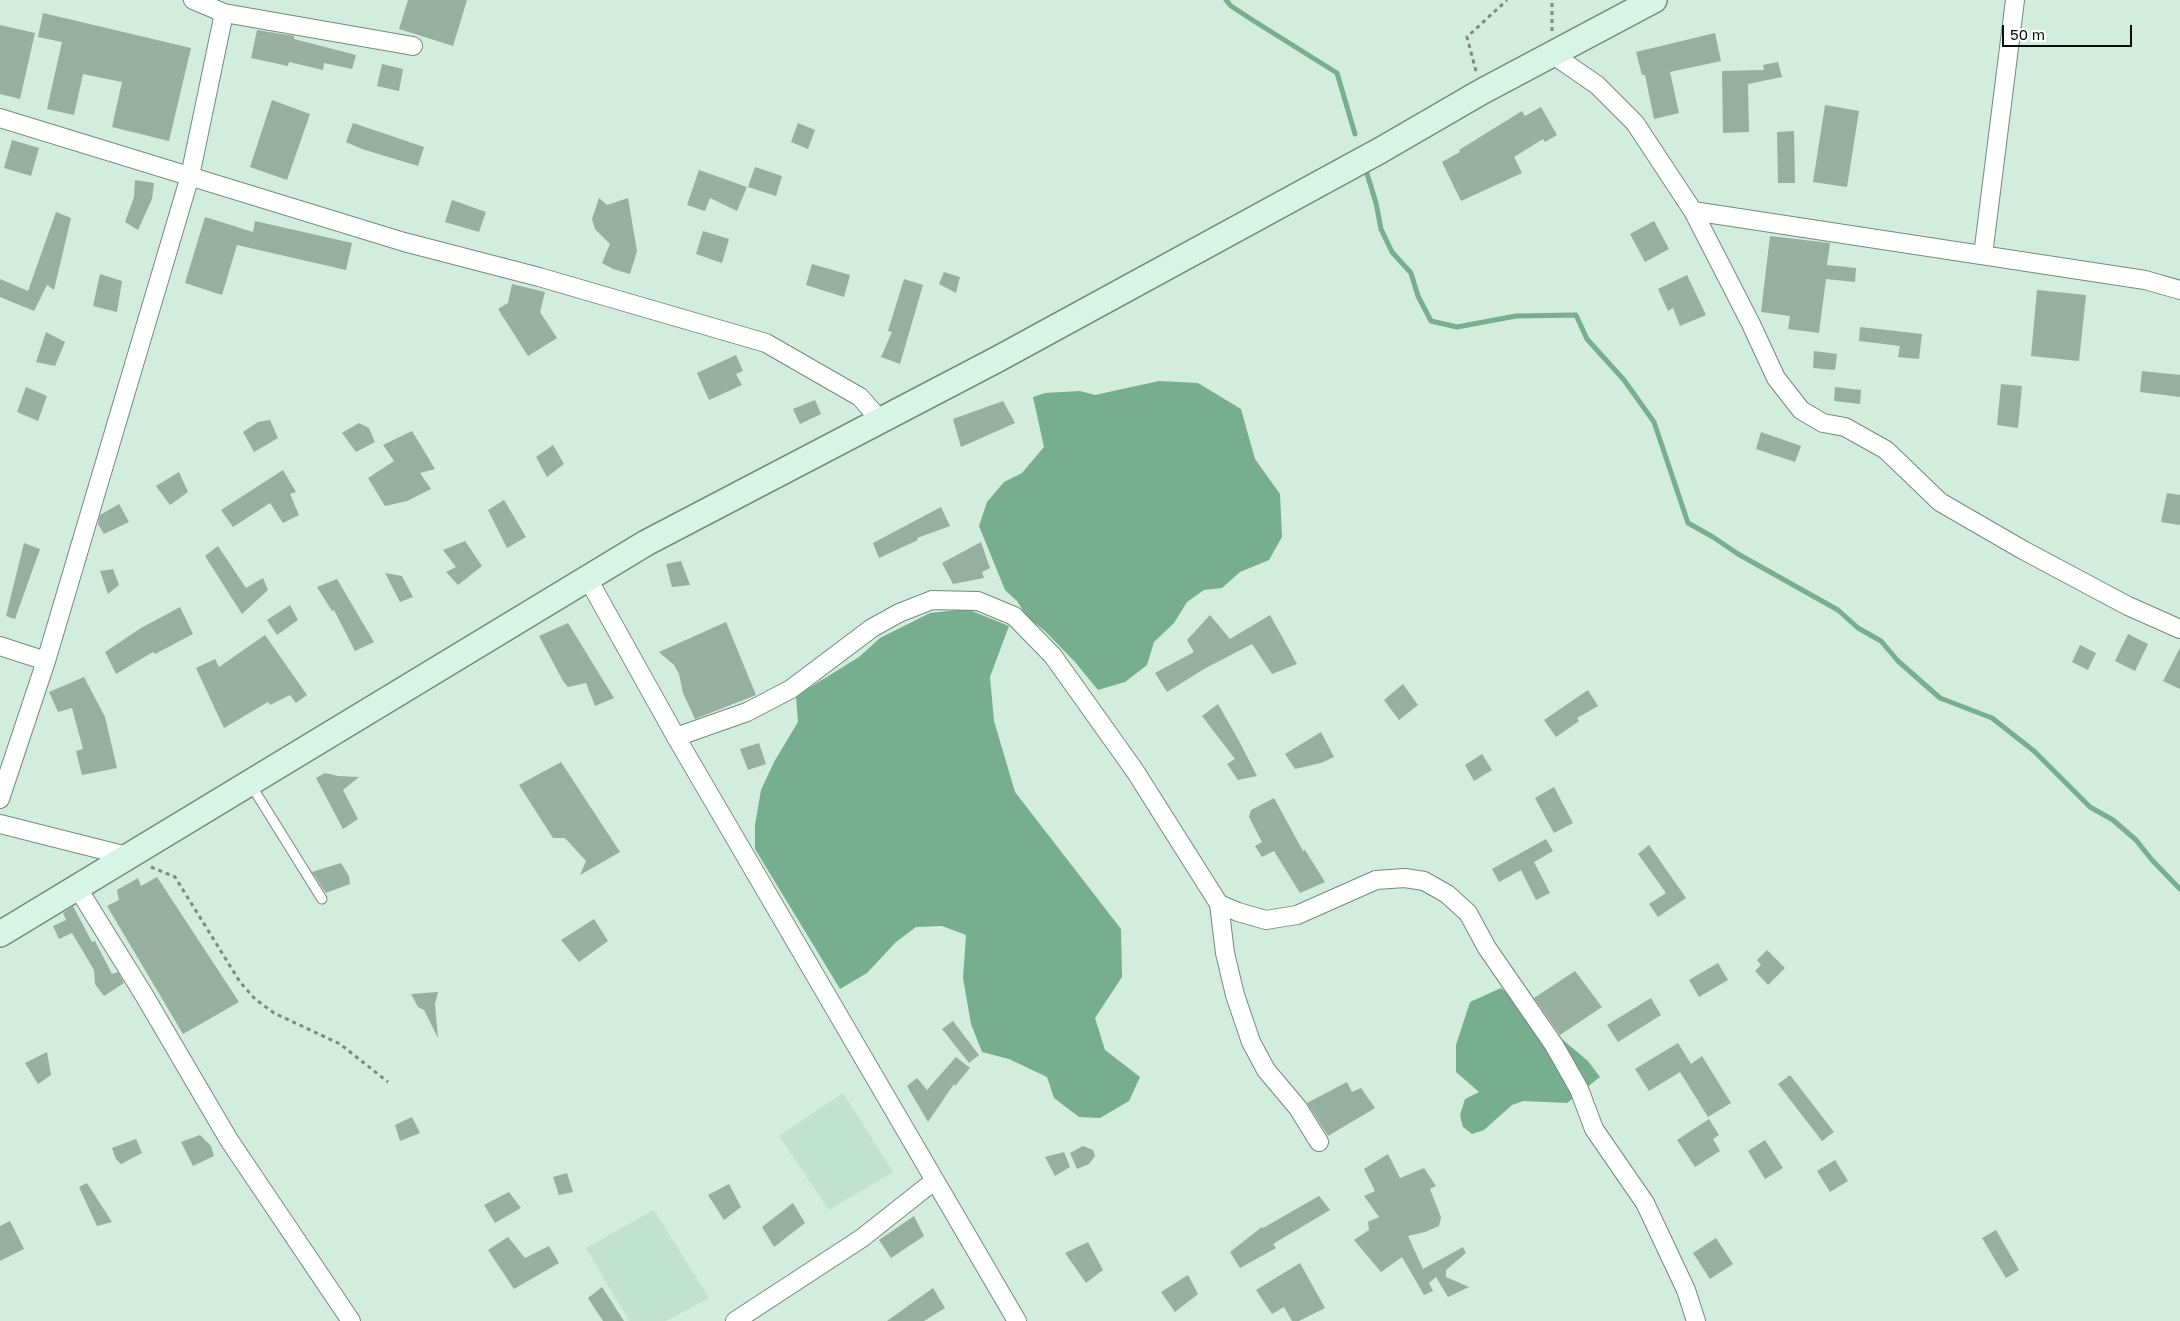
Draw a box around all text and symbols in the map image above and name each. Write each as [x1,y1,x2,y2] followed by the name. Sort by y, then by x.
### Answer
[2005,15,2135,47] scale bar
[2010,25,2045,43] text: 50 m

